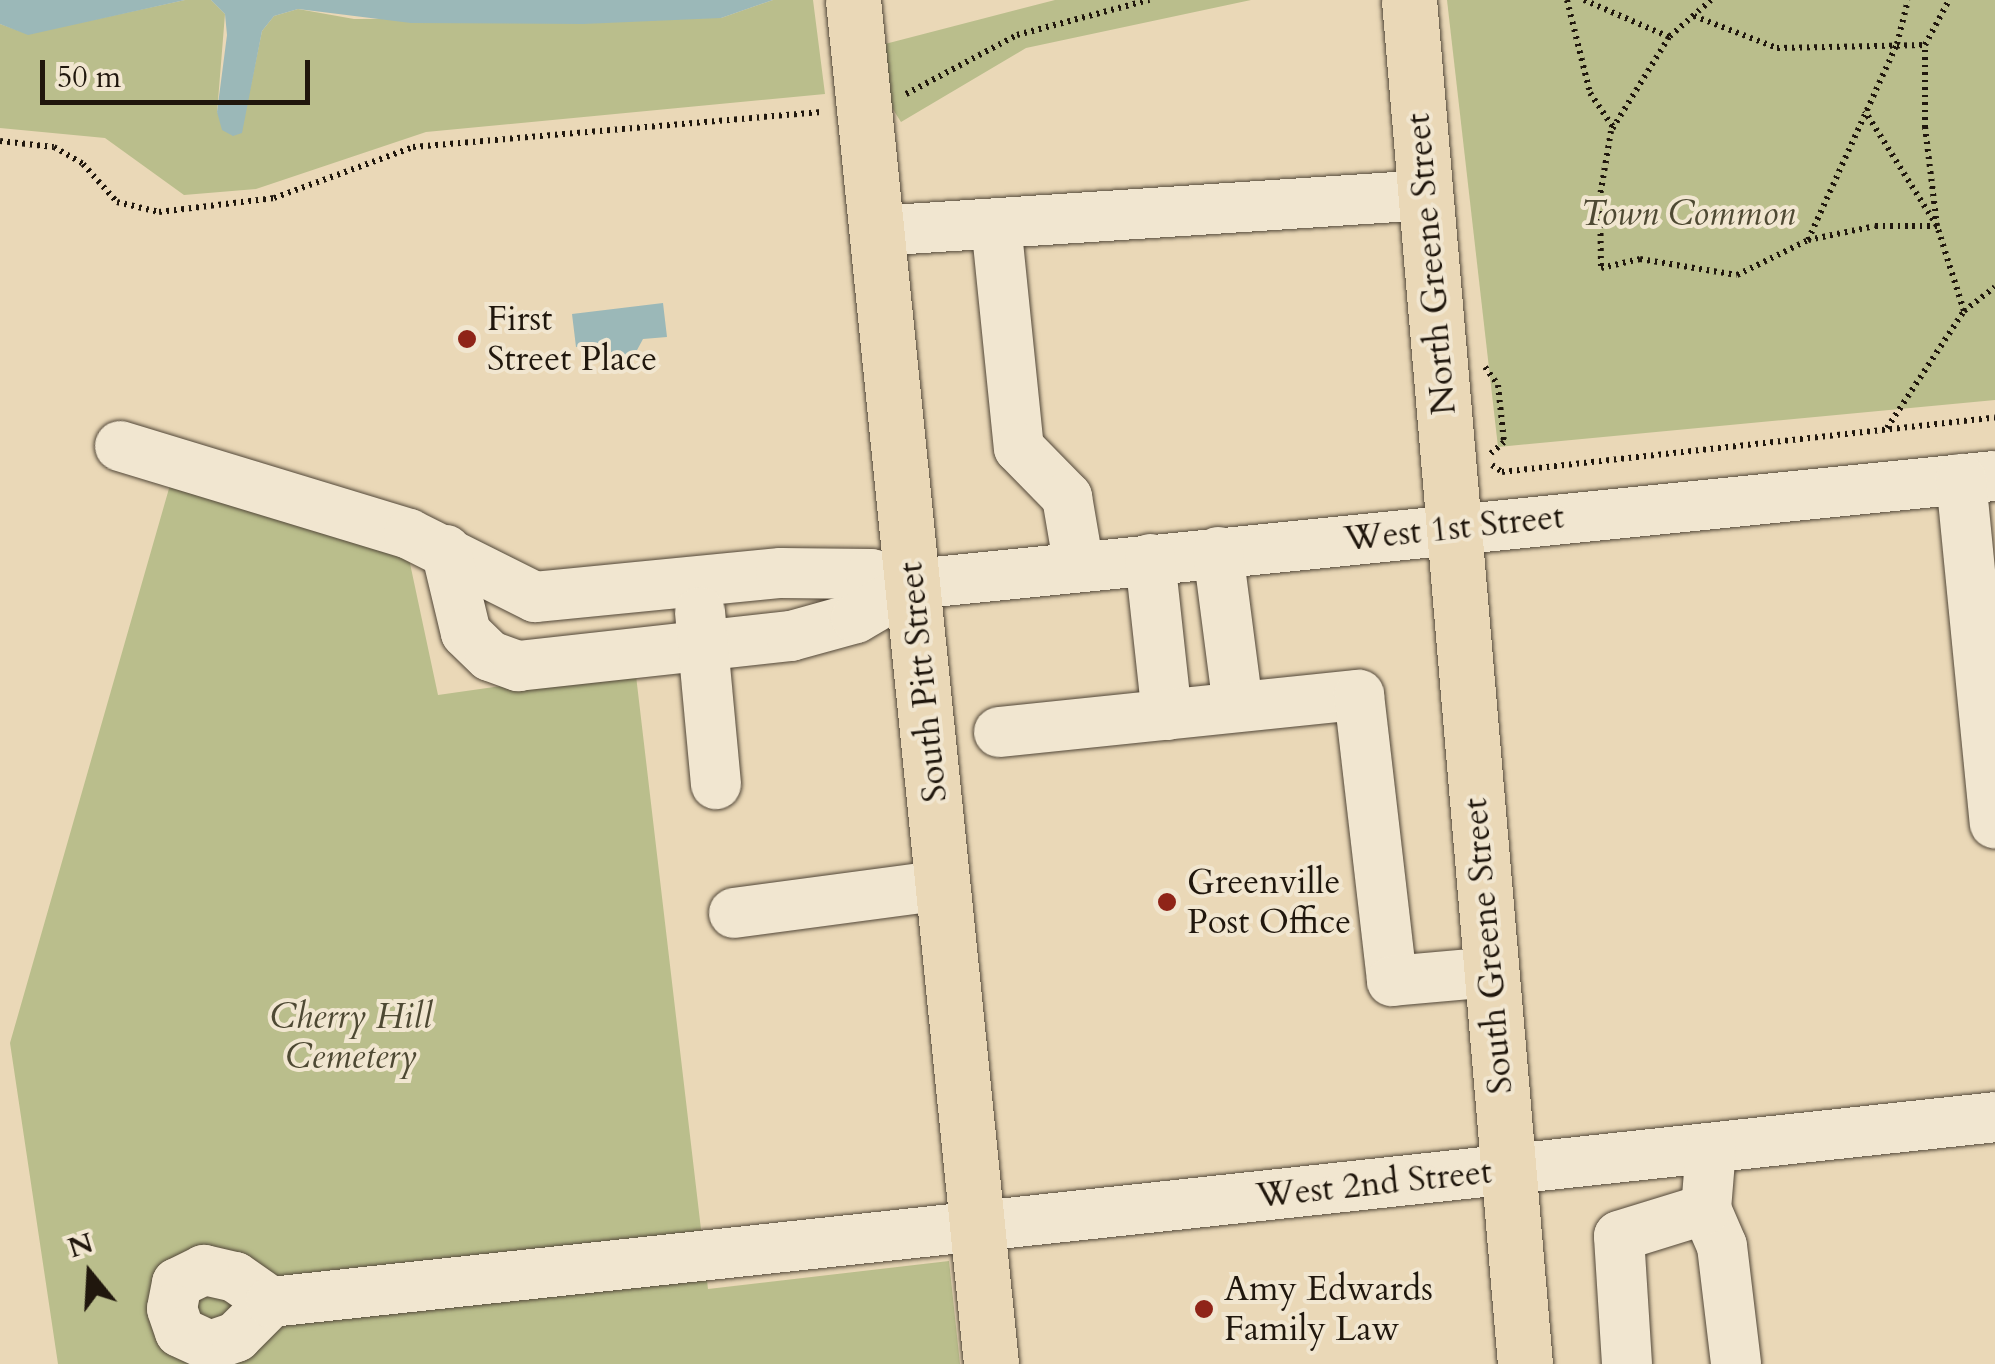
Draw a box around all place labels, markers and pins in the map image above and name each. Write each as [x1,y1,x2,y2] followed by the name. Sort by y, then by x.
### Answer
[487,298,657,380] place label: First Street Place
[456,328,478,350] marker: First Street Place
[1187,861,1351,943] place label: Greenville Post Office
[1156,891,1178,913] marker: Greenville Post Office
[1224,1268,1433,1350] place label: Amy Edwards Family Law
[1193,1298,1215,1320] marker: Amy Edwards Family Law

